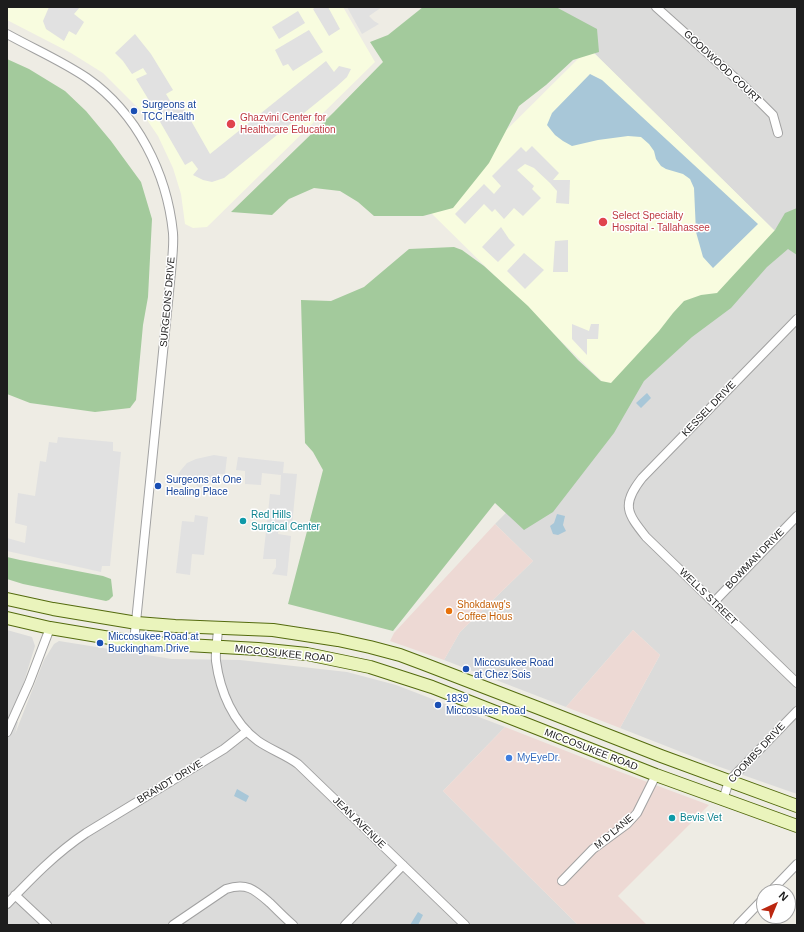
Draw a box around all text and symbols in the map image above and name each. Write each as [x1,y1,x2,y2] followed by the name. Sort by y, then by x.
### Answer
[681,28,763,106] street label: GOODWOOD COURT
[142,99,196,122] place label: Surgeons at TCC Health
[129,106,139,116] marker: Surgeons at TCC Health
[240,112,336,136] place label: Ghazvini Center for Healthcare Education
[225,118,237,130] marker: Ghazvini Center for Healthcare Education
[612,210,710,234] place label: Select Specialty Hospital - Tallahassee
[597,216,609,228] marker: Select Specialty Hospital - Tallahassee
[158,256,178,348] street label: SURGEONS DRIVE
[680,379,738,439] street label: KESSEL DRIVE
[166,474,242,498] place label: Surgeons at One Healing Place
[153,481,163,491] marker: Surgeons at One Healing Place
[251,509,320,532] place label: Red Hills Surgical Center
[238,516,248,526] marker: Red Hills Surgical Center
[723,526,787,592] street label: BOWMAN DRIVE
[676,566,740,628] street label: WELLS STREET
[457,599,512,622] place label: Shokdawg's Coffee Hous
[444,606,454,616] marker: Shokdawg's Coffee Hous
[108,631,199,654] place label: Miccosukee Road at Buckingham Drive
[95,638,105,648] marker: Miccosukee Road at Buckingham Drive
[234,643,334,665] street label: MICCOSUKEE ROAD
[474,657,553,680] place label: Miccosukee Road at Chez Sois
[461,664,471,674] marker: Miccosukee Road at Chez Sois
[446,693,525,716] place label: 1839 Miccosukee Road
[433,700,443,710] marker: 1839 Miccosukee Road
[726,720,788,786] street label: COOMBS DRIVE
[543,727,639,773] street label: MICCOSUKEE ROAD
[517,752,560,764] place label: MyEyeDr.
[504,753,514,763] marker: MyEyeDr.
[135,758,205,806] street label: BRANDT DRIVE
[330,795,388,851] street label: JEAN AVENUE
[592,812,636,852] street label: M D LANE
[680,812,722,824] place label: Bevis Vet
[667,813,677,823] marker: Bevis Vet
[756,884,796,924] north arrow
[777,889,791,903] text: N

